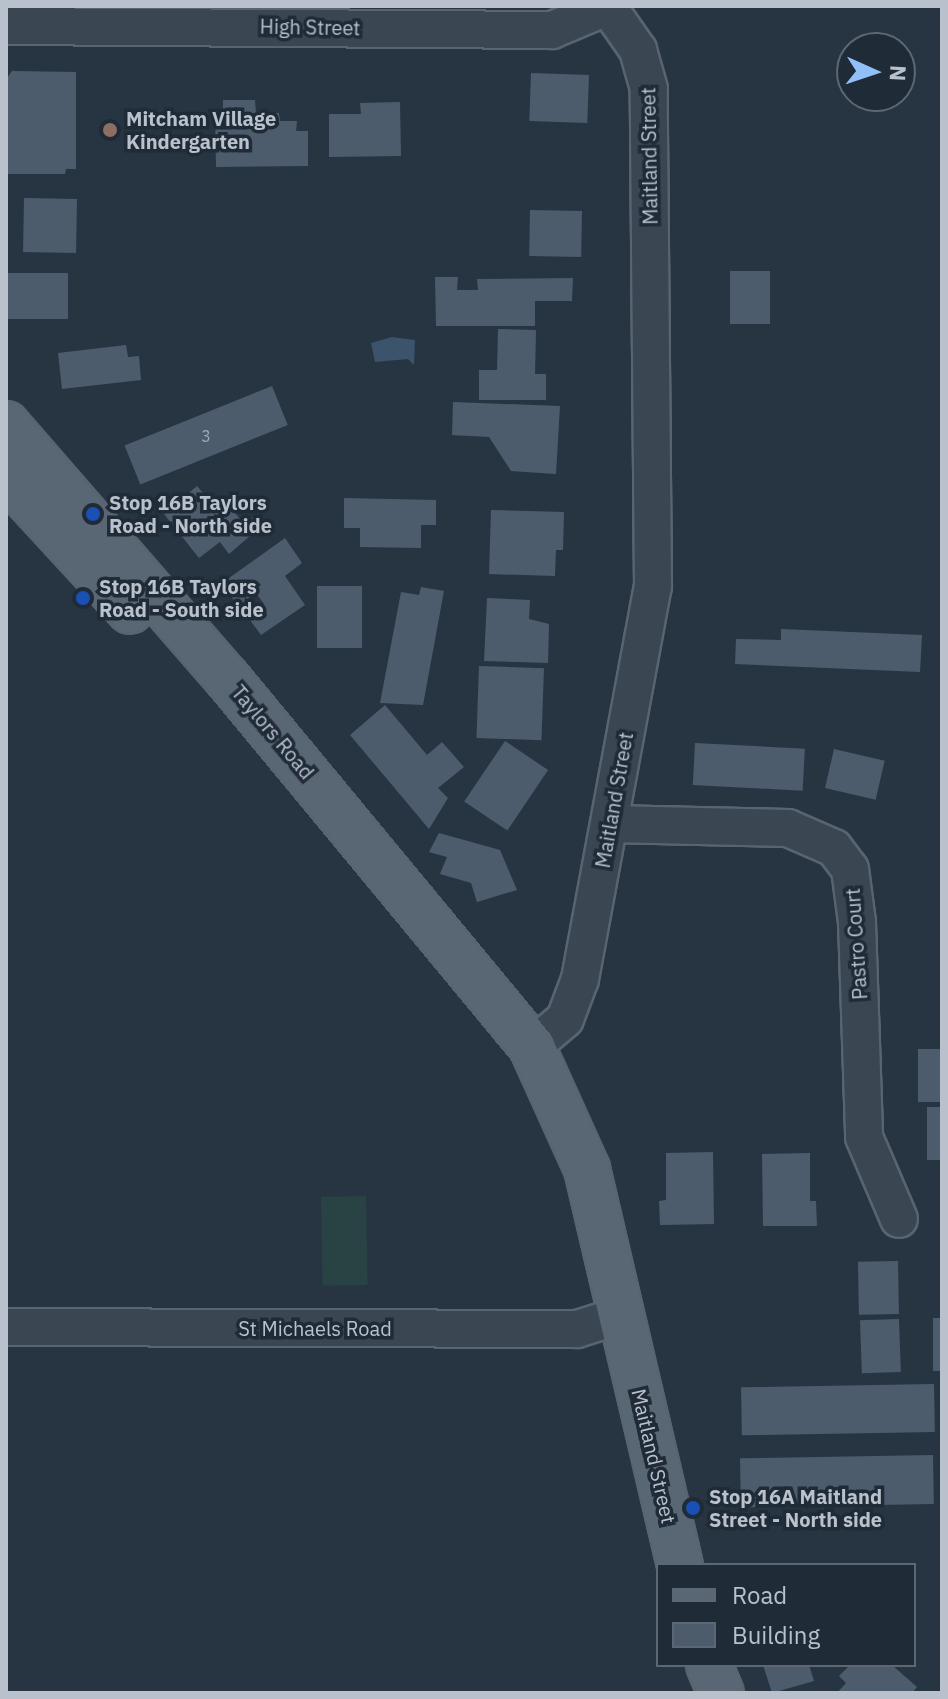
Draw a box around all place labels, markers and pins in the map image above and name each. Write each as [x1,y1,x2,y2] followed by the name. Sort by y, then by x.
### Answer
[126,106,276,153] place label: Mitcham Village Kindergarten
[101,121,119,139] marker: Mitcham Village Kindergarten
[109,490,272,537] place label: Stop 16B Taylors Road - North side
[84,505,102,523] marker: Stop 16B Taylors Road - North side
[99,574,264,621] place label: Stop 16B Taylors Road - South side
[74,589,92,607] marker: Stop 16B Taylors Road - South side
[709,1484,882,1531] place label: Stop 16A Maitland Street - North side
[684,1499,702,1517] marker: Stop 16A Maitland Street - North side

